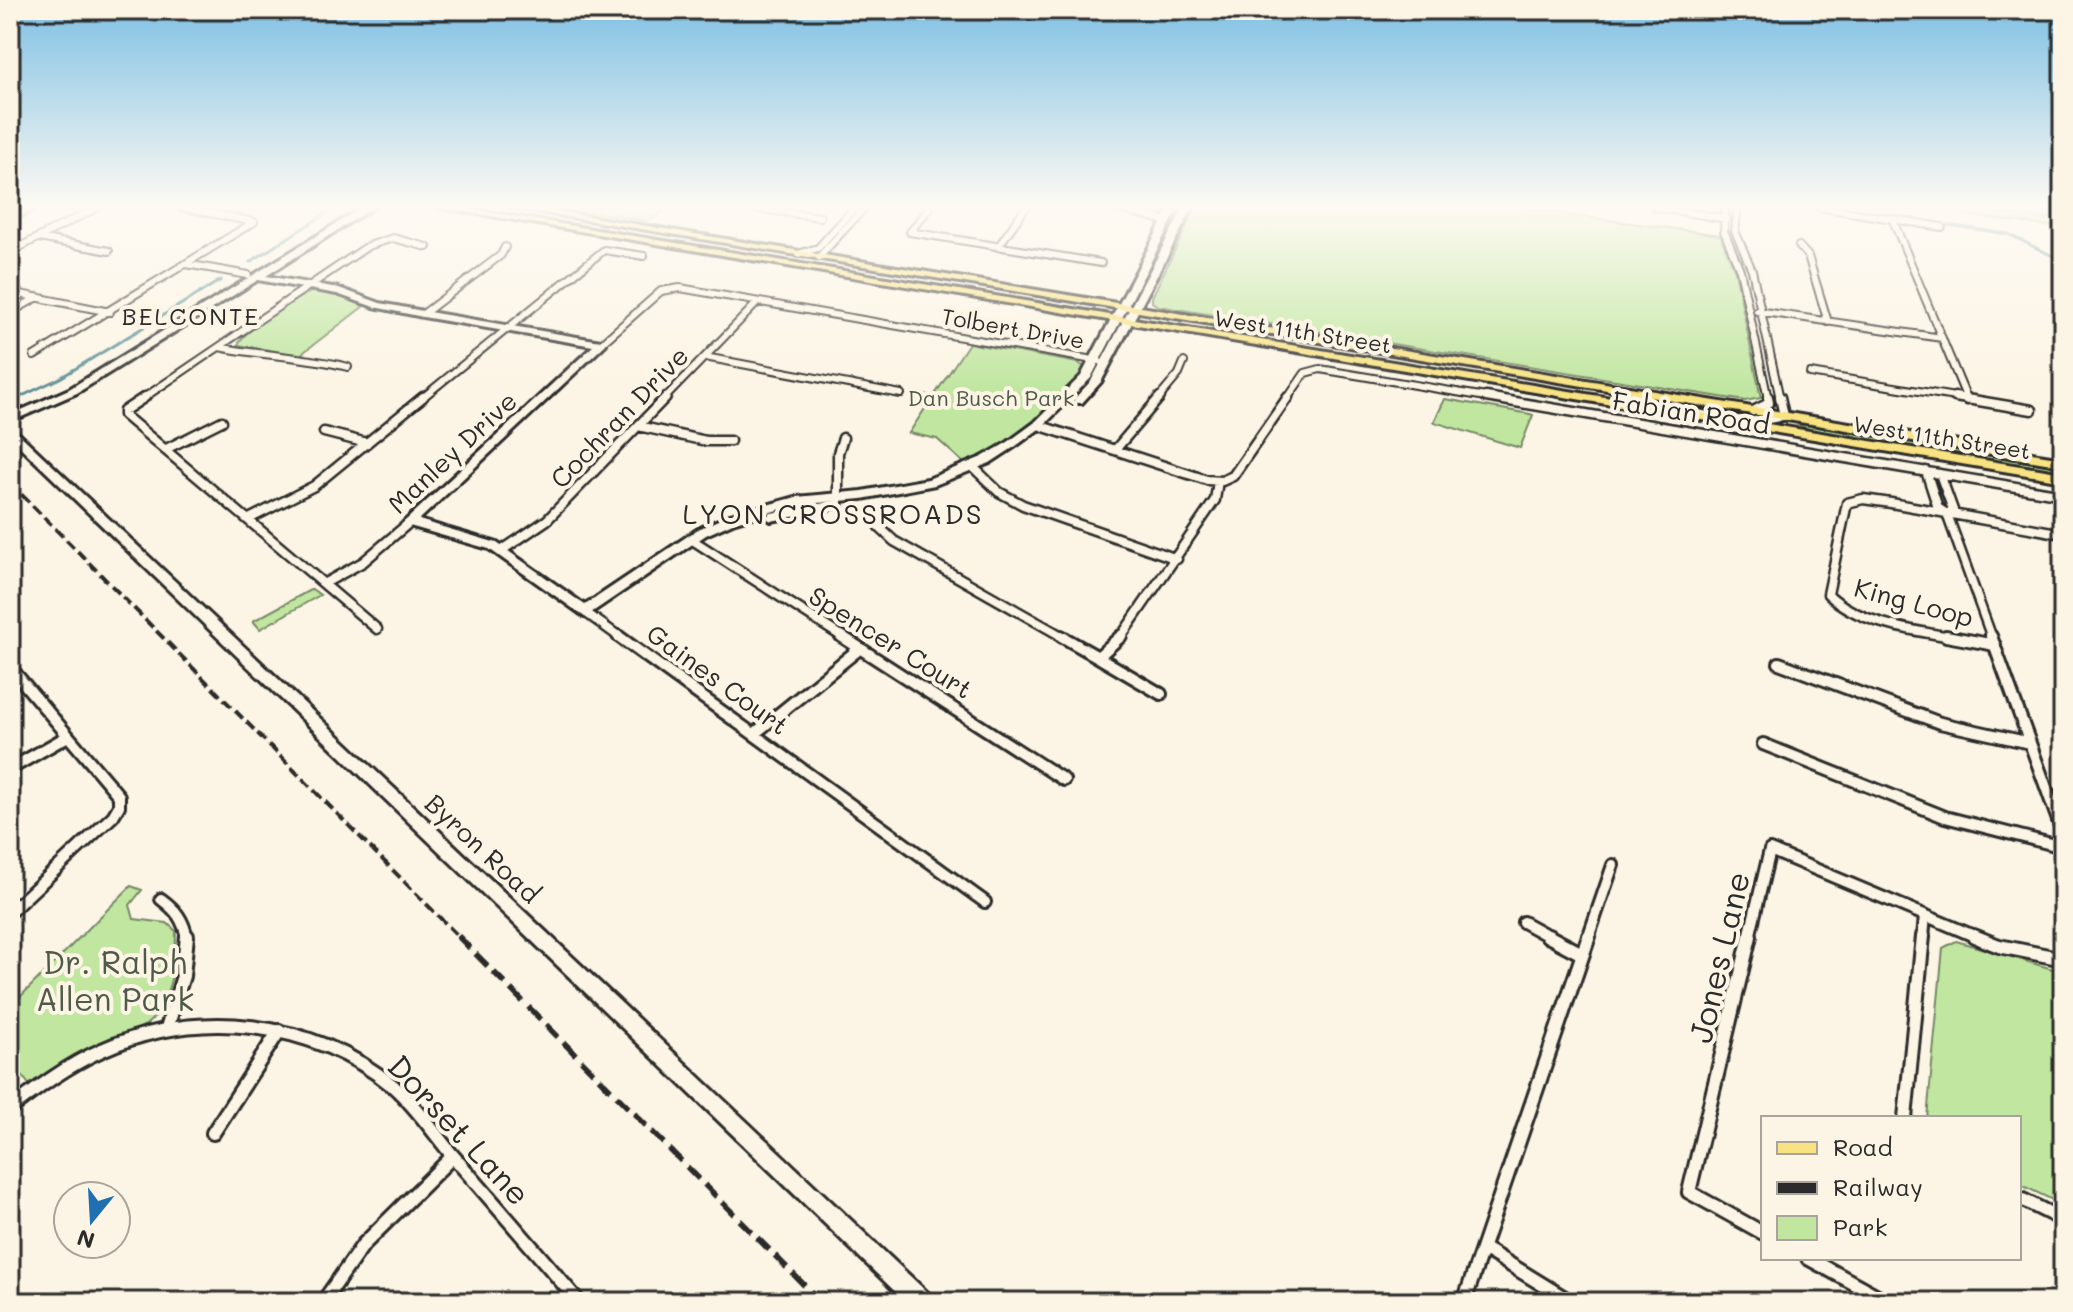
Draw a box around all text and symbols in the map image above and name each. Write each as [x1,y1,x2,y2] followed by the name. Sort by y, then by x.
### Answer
[122,300,260,331] district label: BELCONTE
[939,301,1087,355] street label: Tolbert Drive
[1212,303,1394,359] street label: West 11th Street
[543,339,695,495] street label: Cochran Drive
[380,383,524,521] street label: Manley Drive
[908,383,1074,412] park label: Dan Busch Park
[1610,383,1772,441] street label: Fabian Road
[1851,409,2033,465] street label: West 11th Street
[682,495,984,531] district label: LYON CROSSROADS
[1851,570,1977,634] street label: King Loop
[803,578,979,706] street label: Spencer Court
[640,616,796,742] street label: Gaines Court
[418,786,548,910] street label: Byron Road
[1678,867,1758,1047] street label: Jones Lane
[36,940,194,1019] park label: Dr. Ralph Allen Park
[380,1045,540,1213] street label: Dorset Lane
[1761,1116,2021,1260] legend
[1833,1131,1893,1162] text: Road
[1833,1171,1923,1202] text: Railway
[52,1180,132,1260] north arrow
[1833,1211,1887,1242] text: Park
[73,1223,98,1256] text: N

